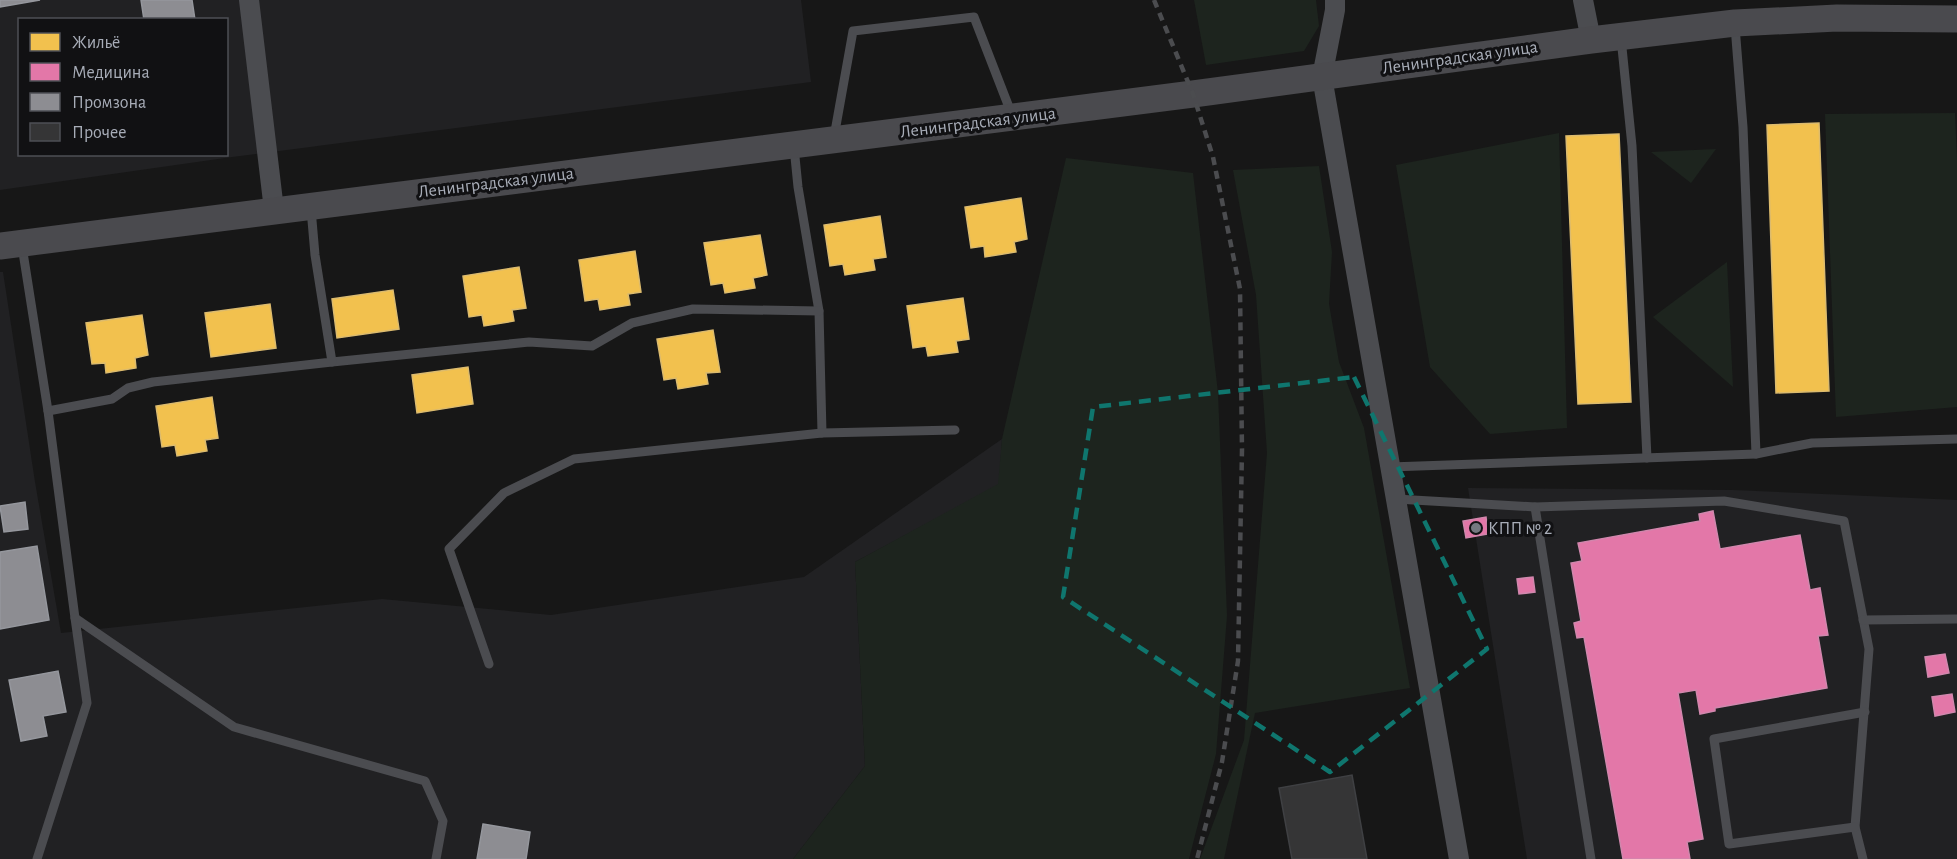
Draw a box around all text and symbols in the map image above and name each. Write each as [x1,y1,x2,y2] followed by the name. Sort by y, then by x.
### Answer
[18,18,228,156] legend
[72,34,120,52] text: Жильё
[1381,38,1539,78] street label: Ленинградская улица
[72,64,150,82] text: Медицина
[72,94,146,112] text: Промзона
[899,105,1057,141] street label: Ленинградская улица
[72,124,127,142] text: Прочее
[417,165,575,201] street label: Ленинградская улица
[1488,520,1552,538] place label: КПП № 2
[1469,521,1483,535] marker: КПП № 2

